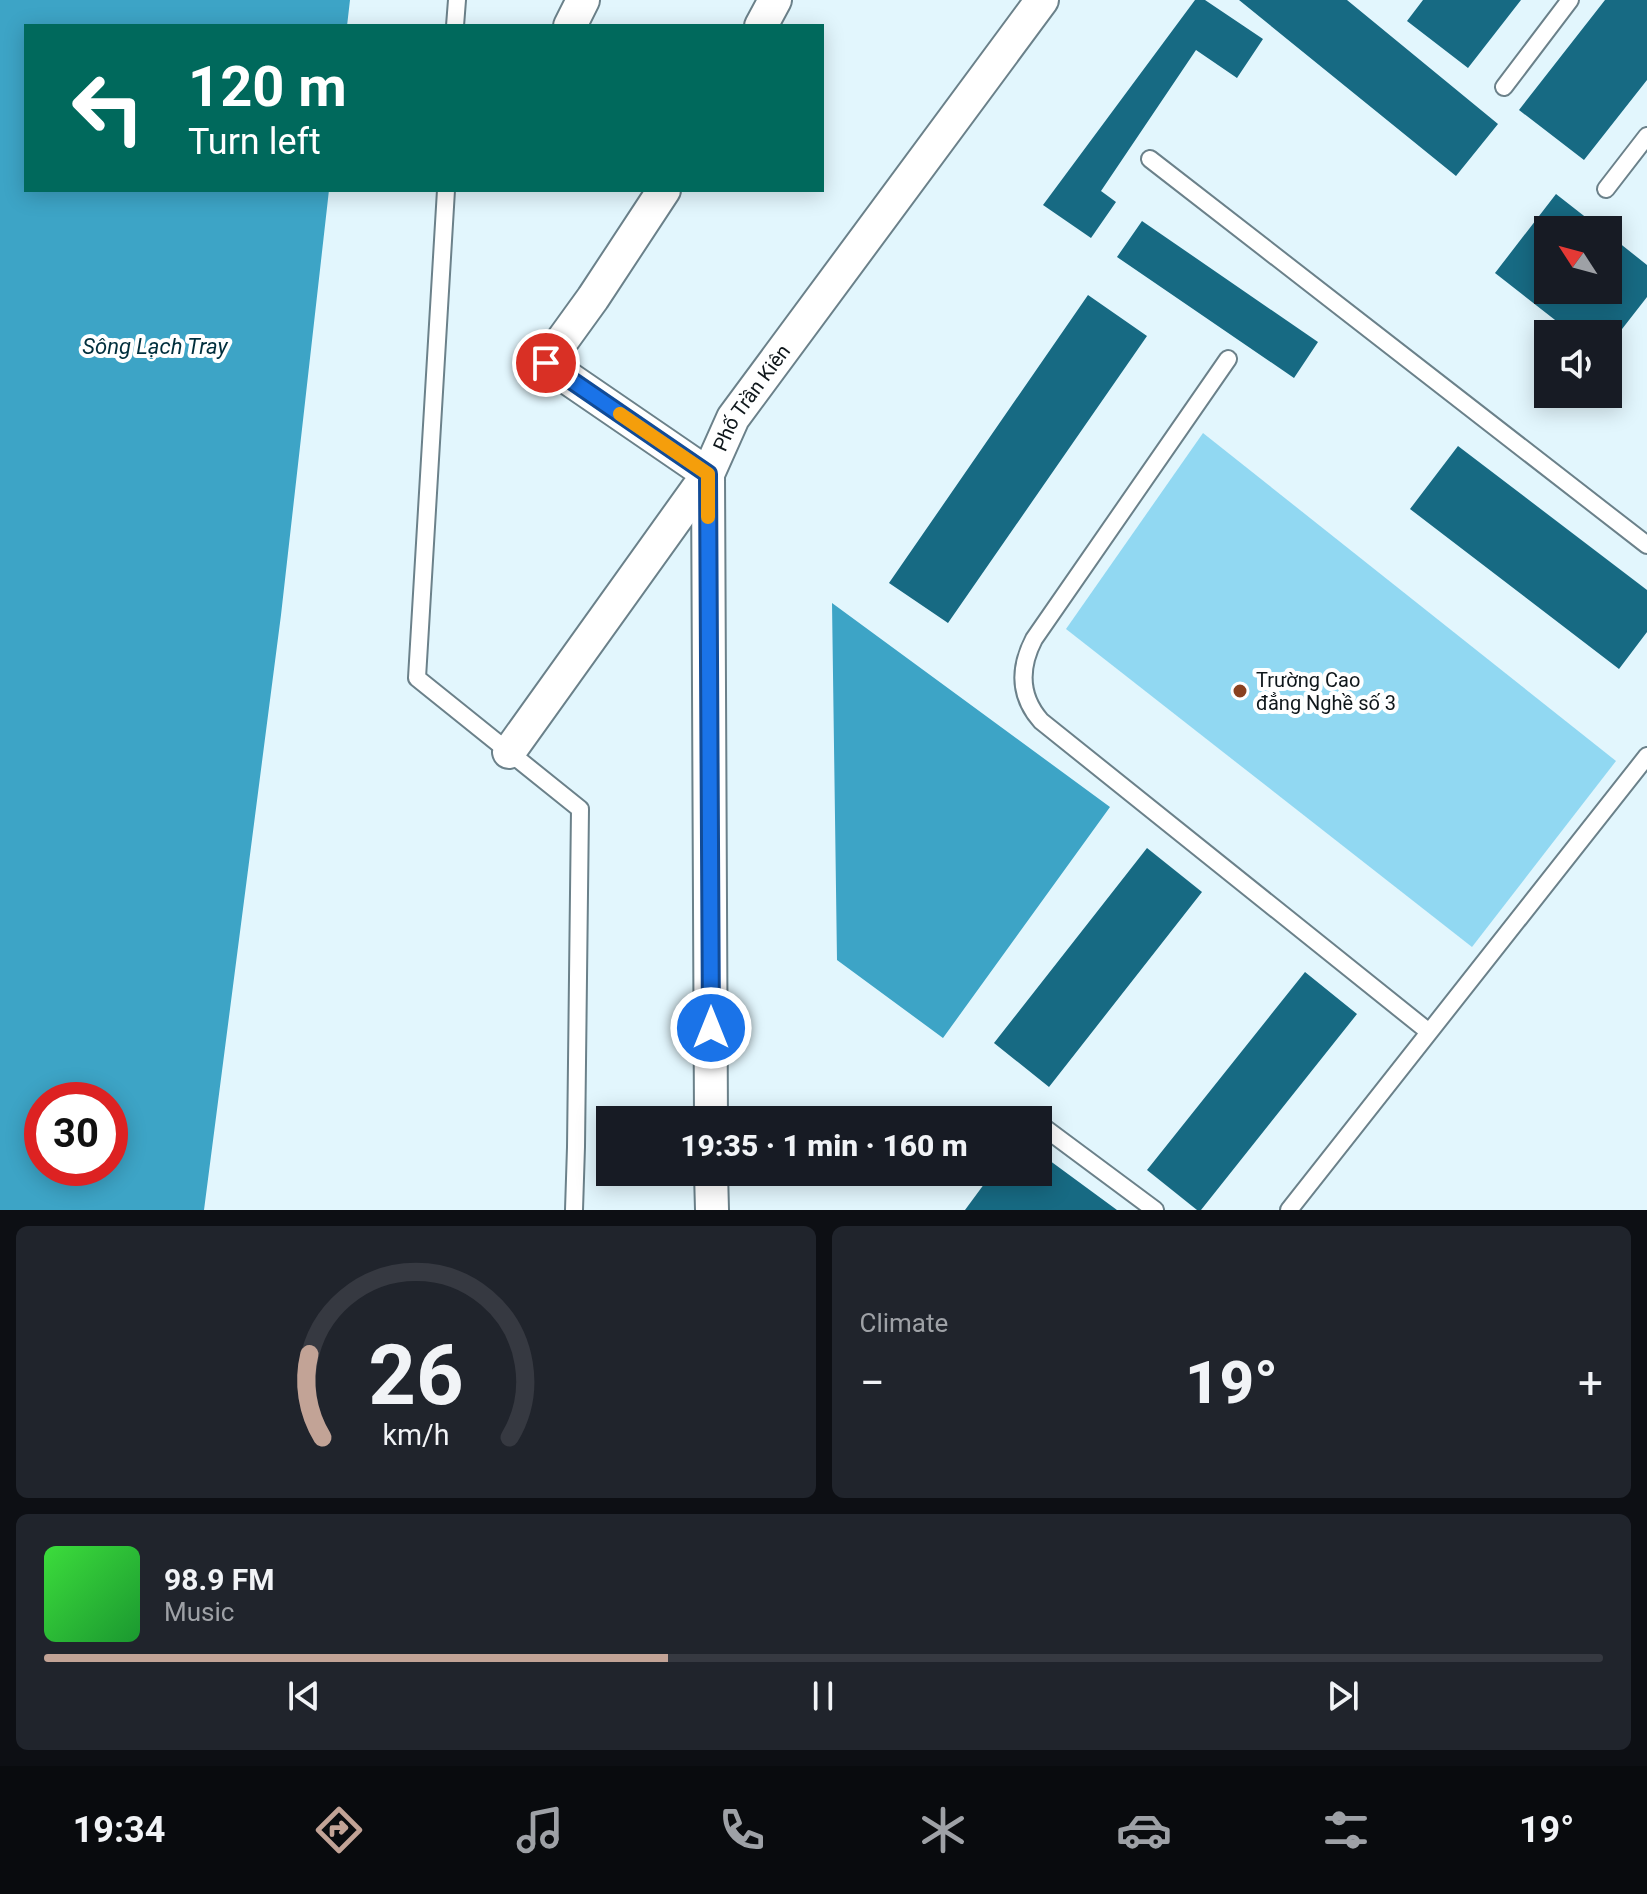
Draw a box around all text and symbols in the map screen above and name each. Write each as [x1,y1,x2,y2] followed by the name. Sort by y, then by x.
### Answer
[188,54,347,120] text: 120 m
[56,56,160,160] icon: left
[188,121,321,163] text: Turn left
[1534,216,1622,304] north arrow
[1534,216,1622,408] map controls
[1534,320,1622,408] button: sound
[512,329,580,397] pin
[82,334,229,359] water label: Sông Lạch Tray
[708,340,795,455] street label: Phố Trần Kiên
[524,341,568,385] icon: arrive
[1256,668,1396,715] place label: Trường Cao đẳng Nghề số 3
[1231,682,1249,700] marker: Trường Cao đẳng Nghề số 3
[669,986,753,1070] position arrow
[24,1082,128,1186] speed limit sign: 30
[680,1128,968,1163] text: 19:35 · 1 min · 160 m
[860,1308,948,1338] text: Climate
[368,1327,463,1424] text: 26
[1185,1347,1278,1418] text: 19°
[860,1357,885,1409] text: −
[1578,1357,1603,1409] text: +
[382,1418,449,1452] text: km/h
[164,1562,275,1597] text: 98.9 FM
[164,1597,234,1627] text: Music
[282,1674,326,1718] icon: previous
[801,1674,845,1718] icon: pause
[1321,1674,1365,1718] icon: next
[311,1802,367,1858] icon: directions
[512,1802,568,1858] icon: music
[714,1802,770,1858] icon: phone
[915,1802,971,1858] icon: climate
[1116,1802,1172,1858] icon: car
[1318,1802,1374,1858] icon: filters
[73,1809,165,1851] text: 19:34
[1519,1809,1574,1851] text: 19°

